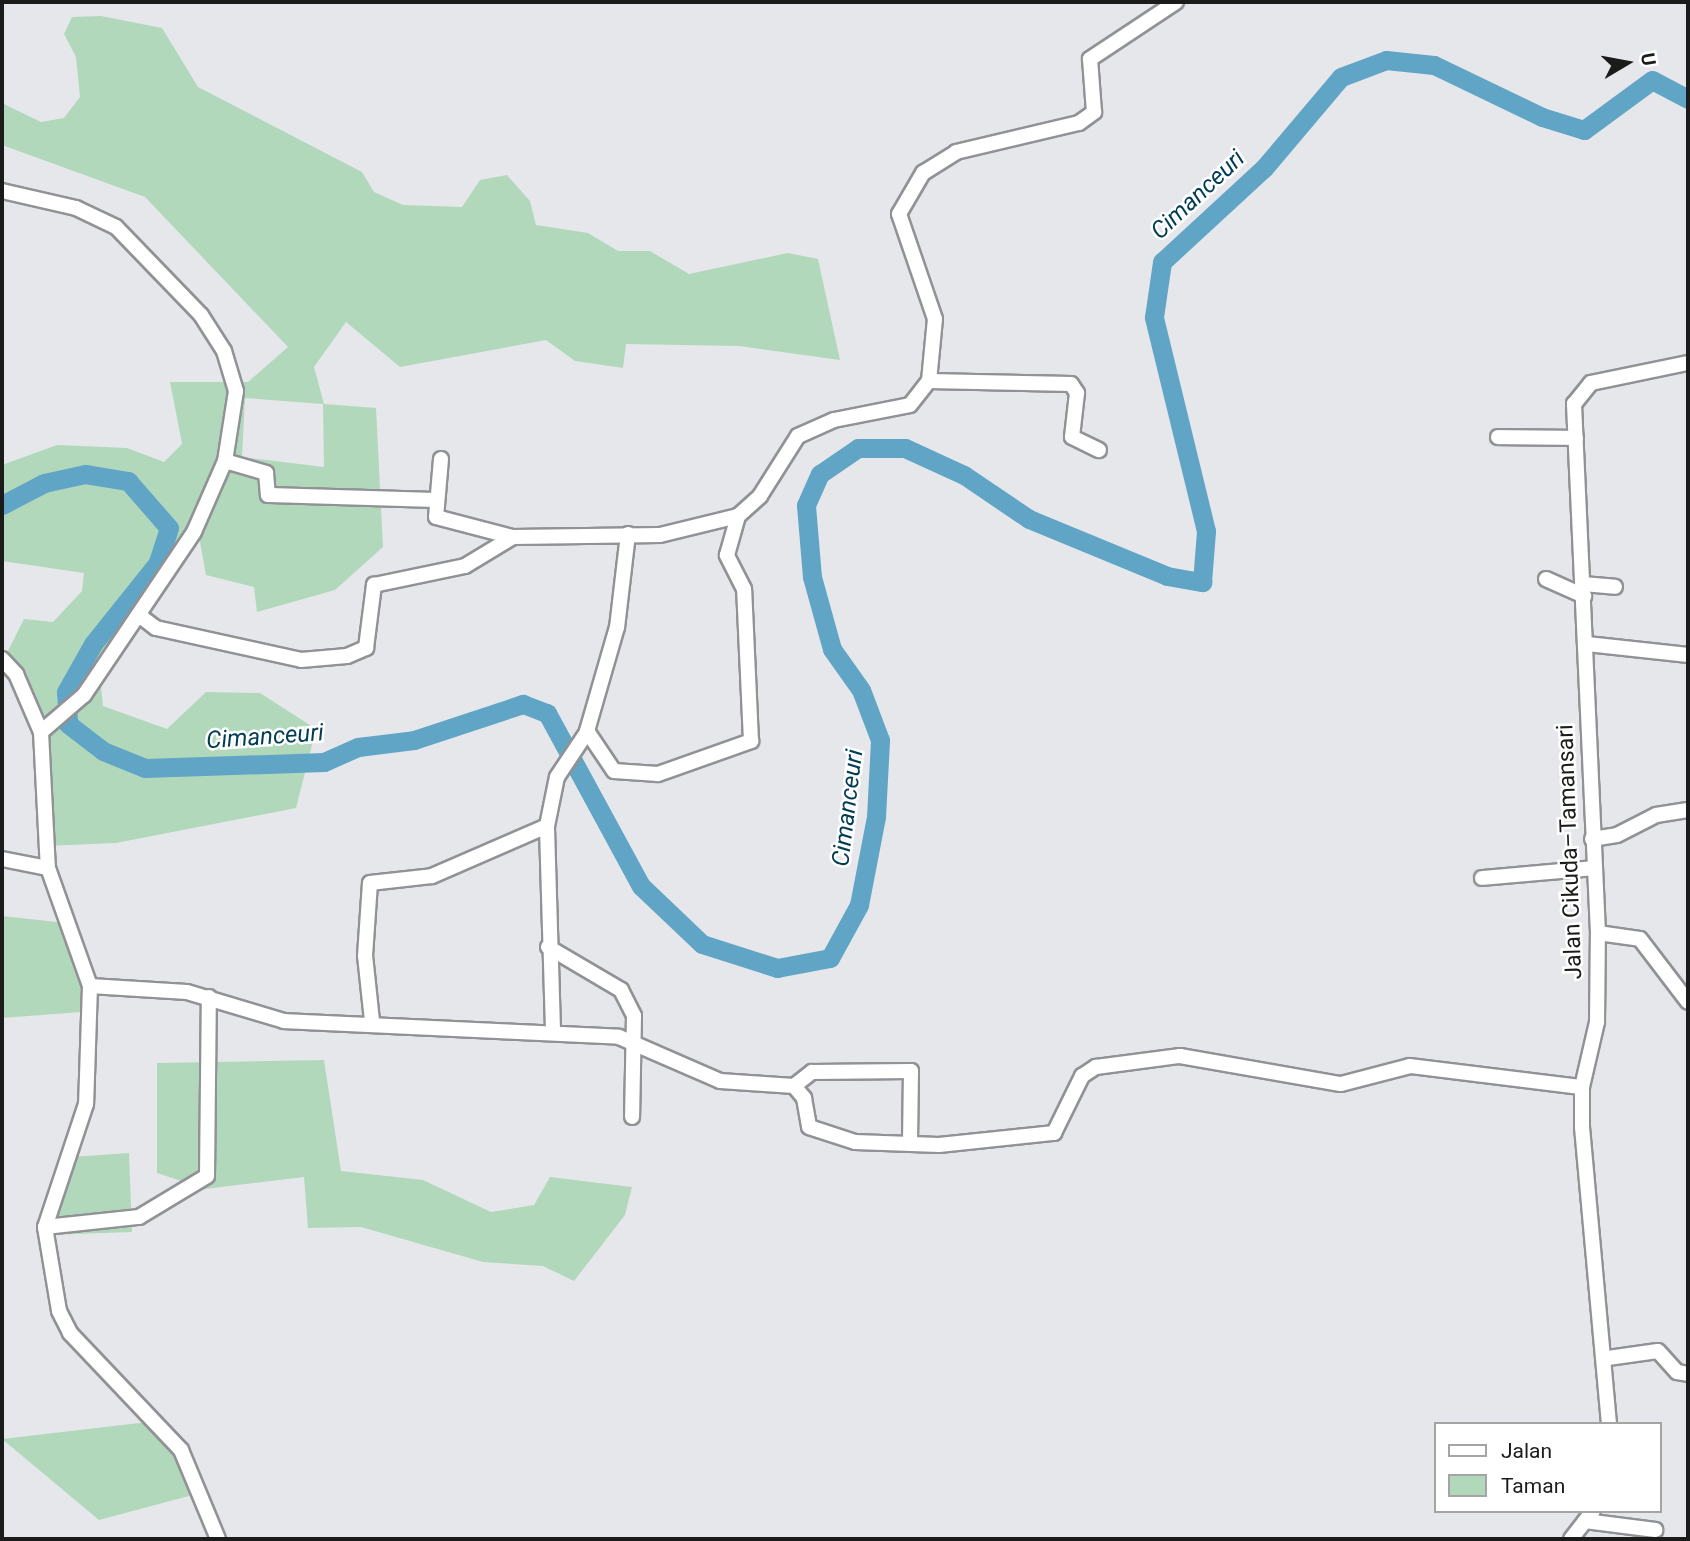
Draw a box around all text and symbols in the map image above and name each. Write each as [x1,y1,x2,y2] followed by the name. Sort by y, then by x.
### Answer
[1592,28,1662,98] north arrow
[1636,51,1661,67] text: U
[1145,144,1251,246] water label: Cimanceuri
[205,719,325,755] water label: Cimanceuri
[1552,724,1588,980] street label: Jalan Cikuda–Tamansari
[827,748,869,868] water label: Cimanceuri
[1434,1422,1662,1513] legend
[1501,1439,1552,1463] text: Jalan
[1501,1474,1565,1498] text: Taman

